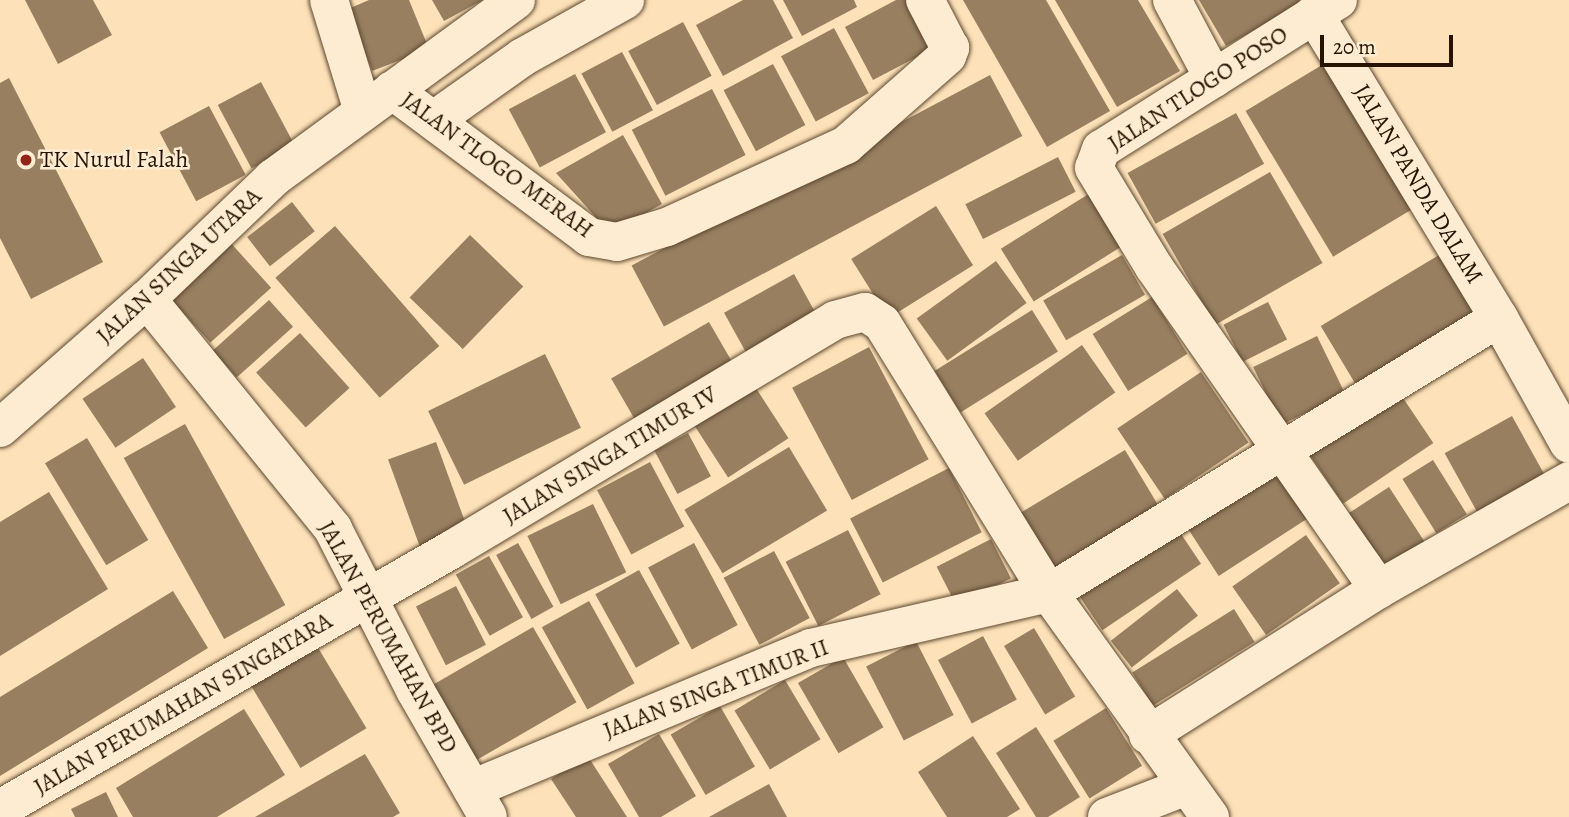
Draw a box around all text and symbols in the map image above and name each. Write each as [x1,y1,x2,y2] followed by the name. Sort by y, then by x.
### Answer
[1103,20,1293,158] street label: JALAN TLOGO POSO
[1324,21,1457,65] scale bar
[1333,33,1376,61] text: 20 m
[1347,79,1489,289] street label: JALAN PANDA DALAM
[395,85,599,245] street label: JALAN TLOGO MERAH
[40,146,188,174] place label: TK Nurul Falah
[18,152,34,168] marker: TK Nurul Falah
[90,182,268,350] street label: JALAN SINGA UTARA
[498,380,722,530] street label: JALAN SINGA TIMUR IV
[312,516,464,758] street label: JALAN PERUMAHAN BPD
[29,607,337,801] street label: JALAN PERUMAHAN SINGATARA
[599,633,833,745] street label: JALAN SINGA TIMUR II

